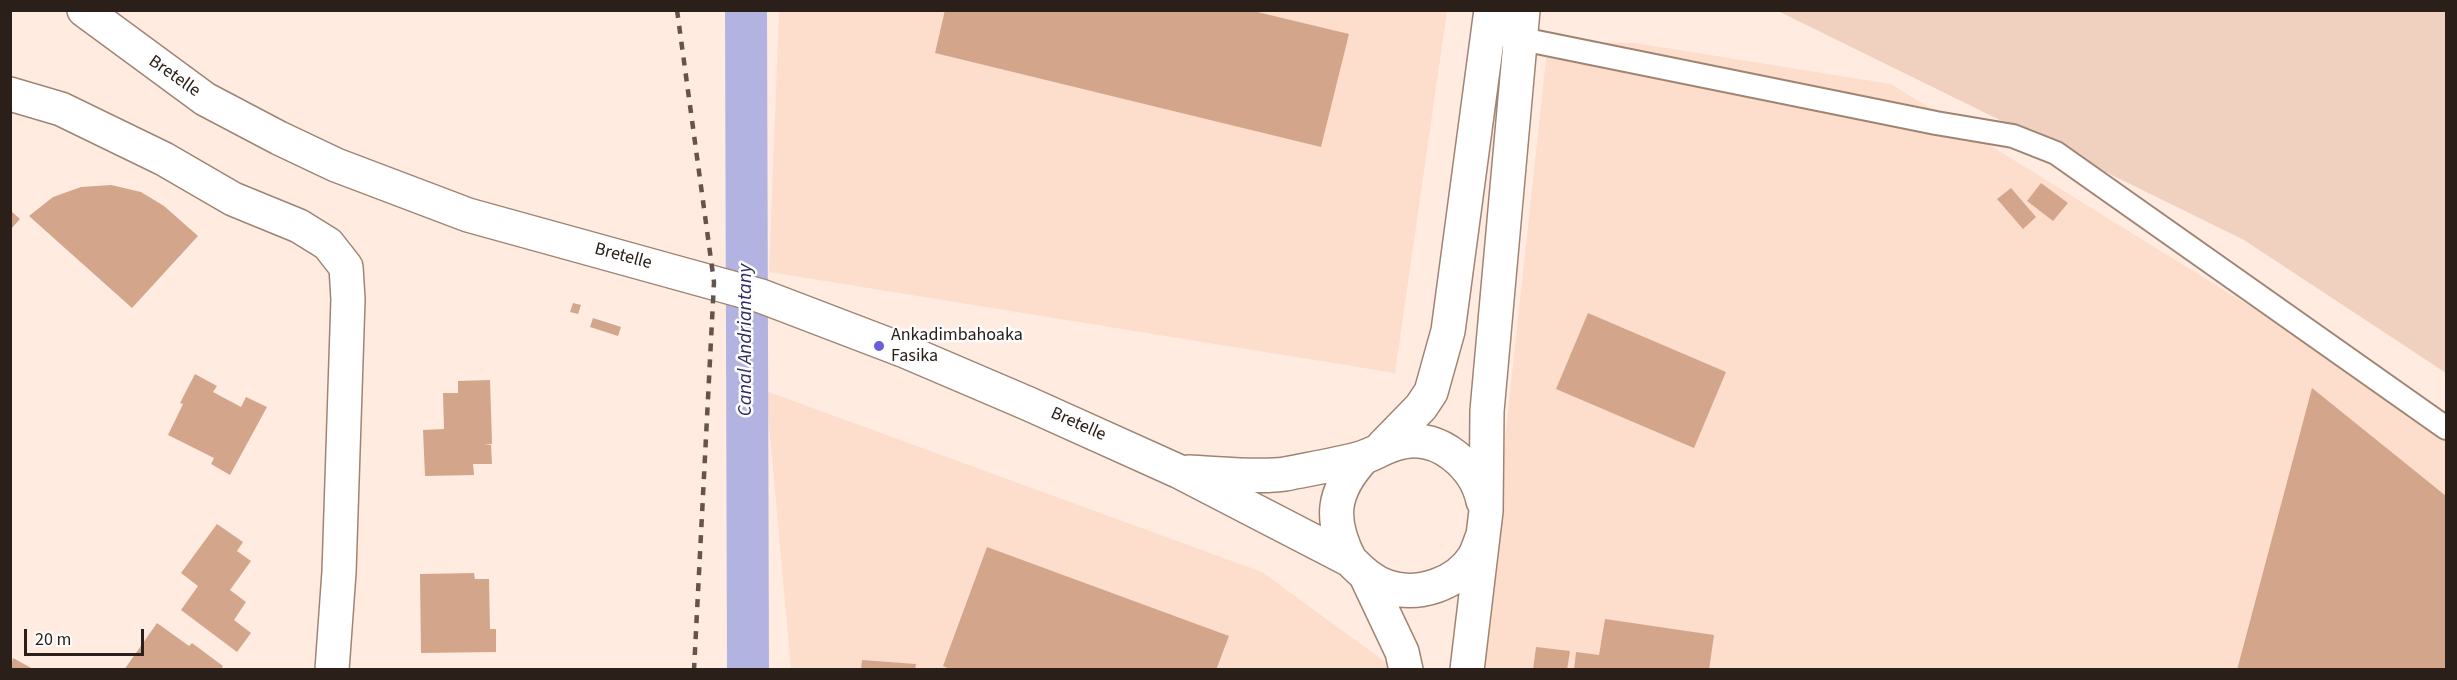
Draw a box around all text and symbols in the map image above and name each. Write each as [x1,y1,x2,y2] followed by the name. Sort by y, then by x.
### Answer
[144,51,204,103] street label: Bretelle
[592,239,654,275] street label: Bretelle
[735,264,759,416] water label: Canal Andriantany
[891,325,1023,368] place label: Ankadimbahoaka Fasika
[872,339,886,353] marker: Ankadimbahoaka Fasika
[1047,403,1109,447] street label: Bretelle
[27,617,147,655] scale bar
[35,627,71,652] text: 20 m

